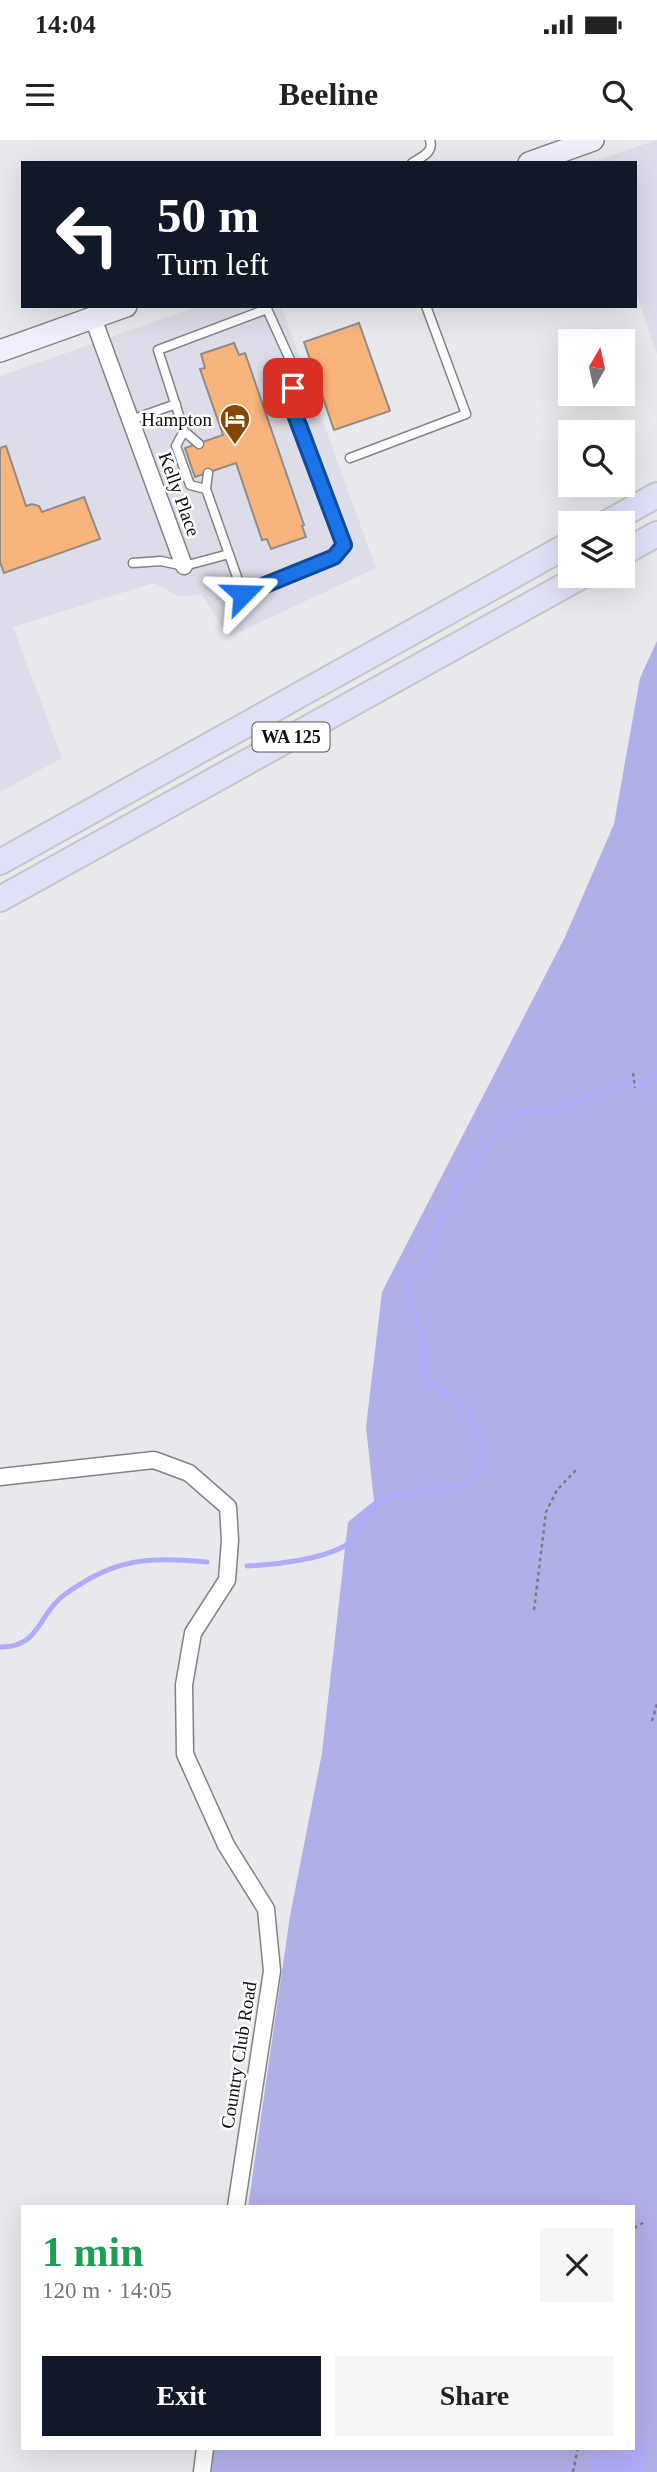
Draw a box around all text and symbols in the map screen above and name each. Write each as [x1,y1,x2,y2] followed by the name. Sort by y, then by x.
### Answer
[35,10,96,39] text: 14:04
[21,76,59,114] icon: menu
[279,76,378,112] text: Beeline
[598,76,636,114] icon: search
[157,188,259,243] text: 50 m
[42,189,133,280] icon: left
[157,246,269,282] text: Turn left
[558,329,635,406] north arrow
[558,329,635,588] map controls
[263,358,323,418] pin
[274,369,312,407] icon: arrive
[218,402,252,446] hotel icon: Hampton
[141,409,212,430] place label: Hampton
[558,420,635,497] button: search
[155,449,204,539] street label: Kelly Place
[558,511,635,588] button: layers
[206,557,280,631] position arrow
[252,722,330,752] road number: WA 125
[216,1979,261,2130] street label: Country Club Road
[540,2228,614,2302] button: close
[42,2229,144,2275] text: 1 min
[42,2278,172,2303] text: 120 m · 14:05
[42,2356,321,2436] button: Exit
[335,2356,614,2436] button: Share

